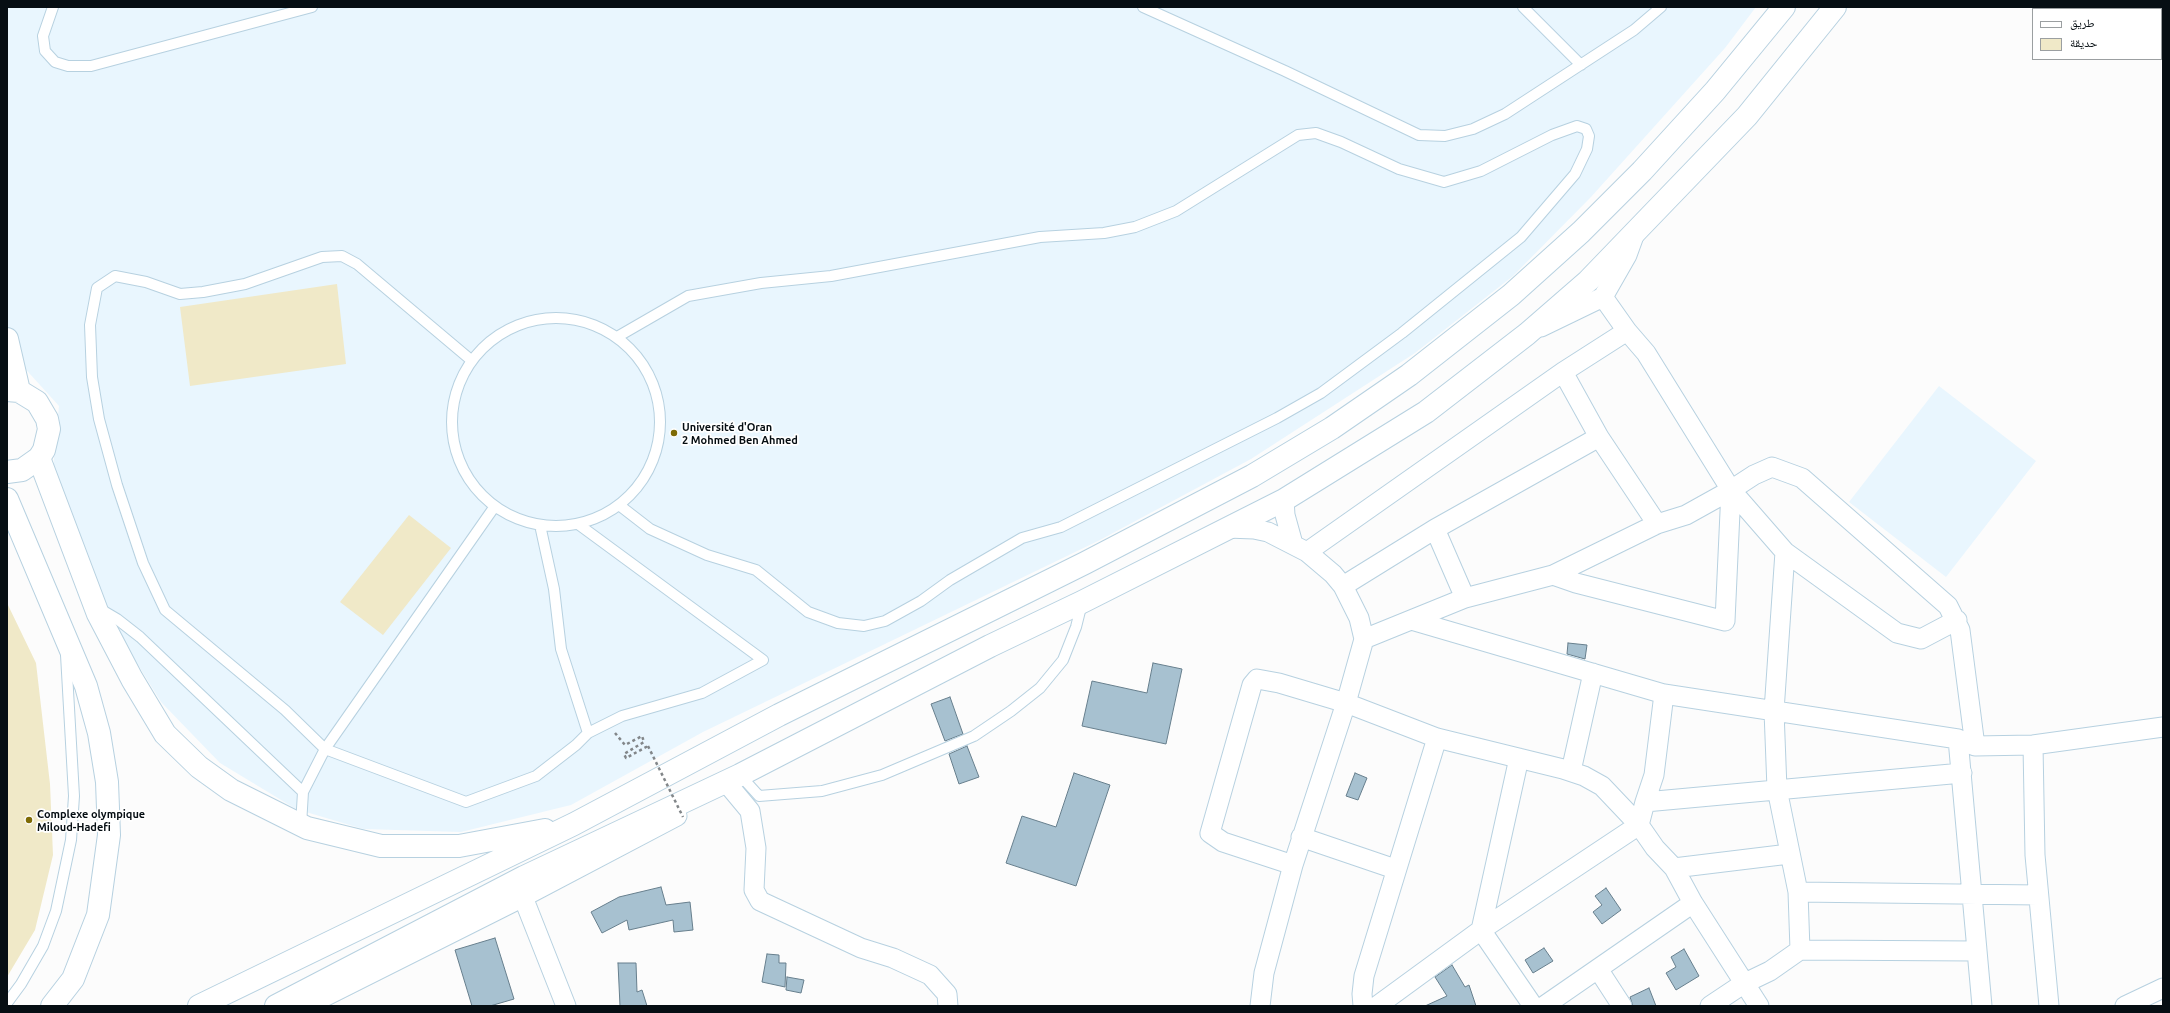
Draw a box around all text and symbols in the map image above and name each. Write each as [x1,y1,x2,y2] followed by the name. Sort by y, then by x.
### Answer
[2032,8,2162,60] legend
[2070,16,2095,29] text: طريق
[2070,36,2098,49] text: حديقة
[682,420,798,446] place label: Université d'Oran 2 Mohmed Ben Ahmed
[669,428,679,438] marker: Université d'Oran 2 Mohmed Ben Ahmed
[37,807,145,833] place label: Complexe olympique Miloud-Hadefi
[24,815,34,825] marker: Complexe olympique Miloud-Hadefi

